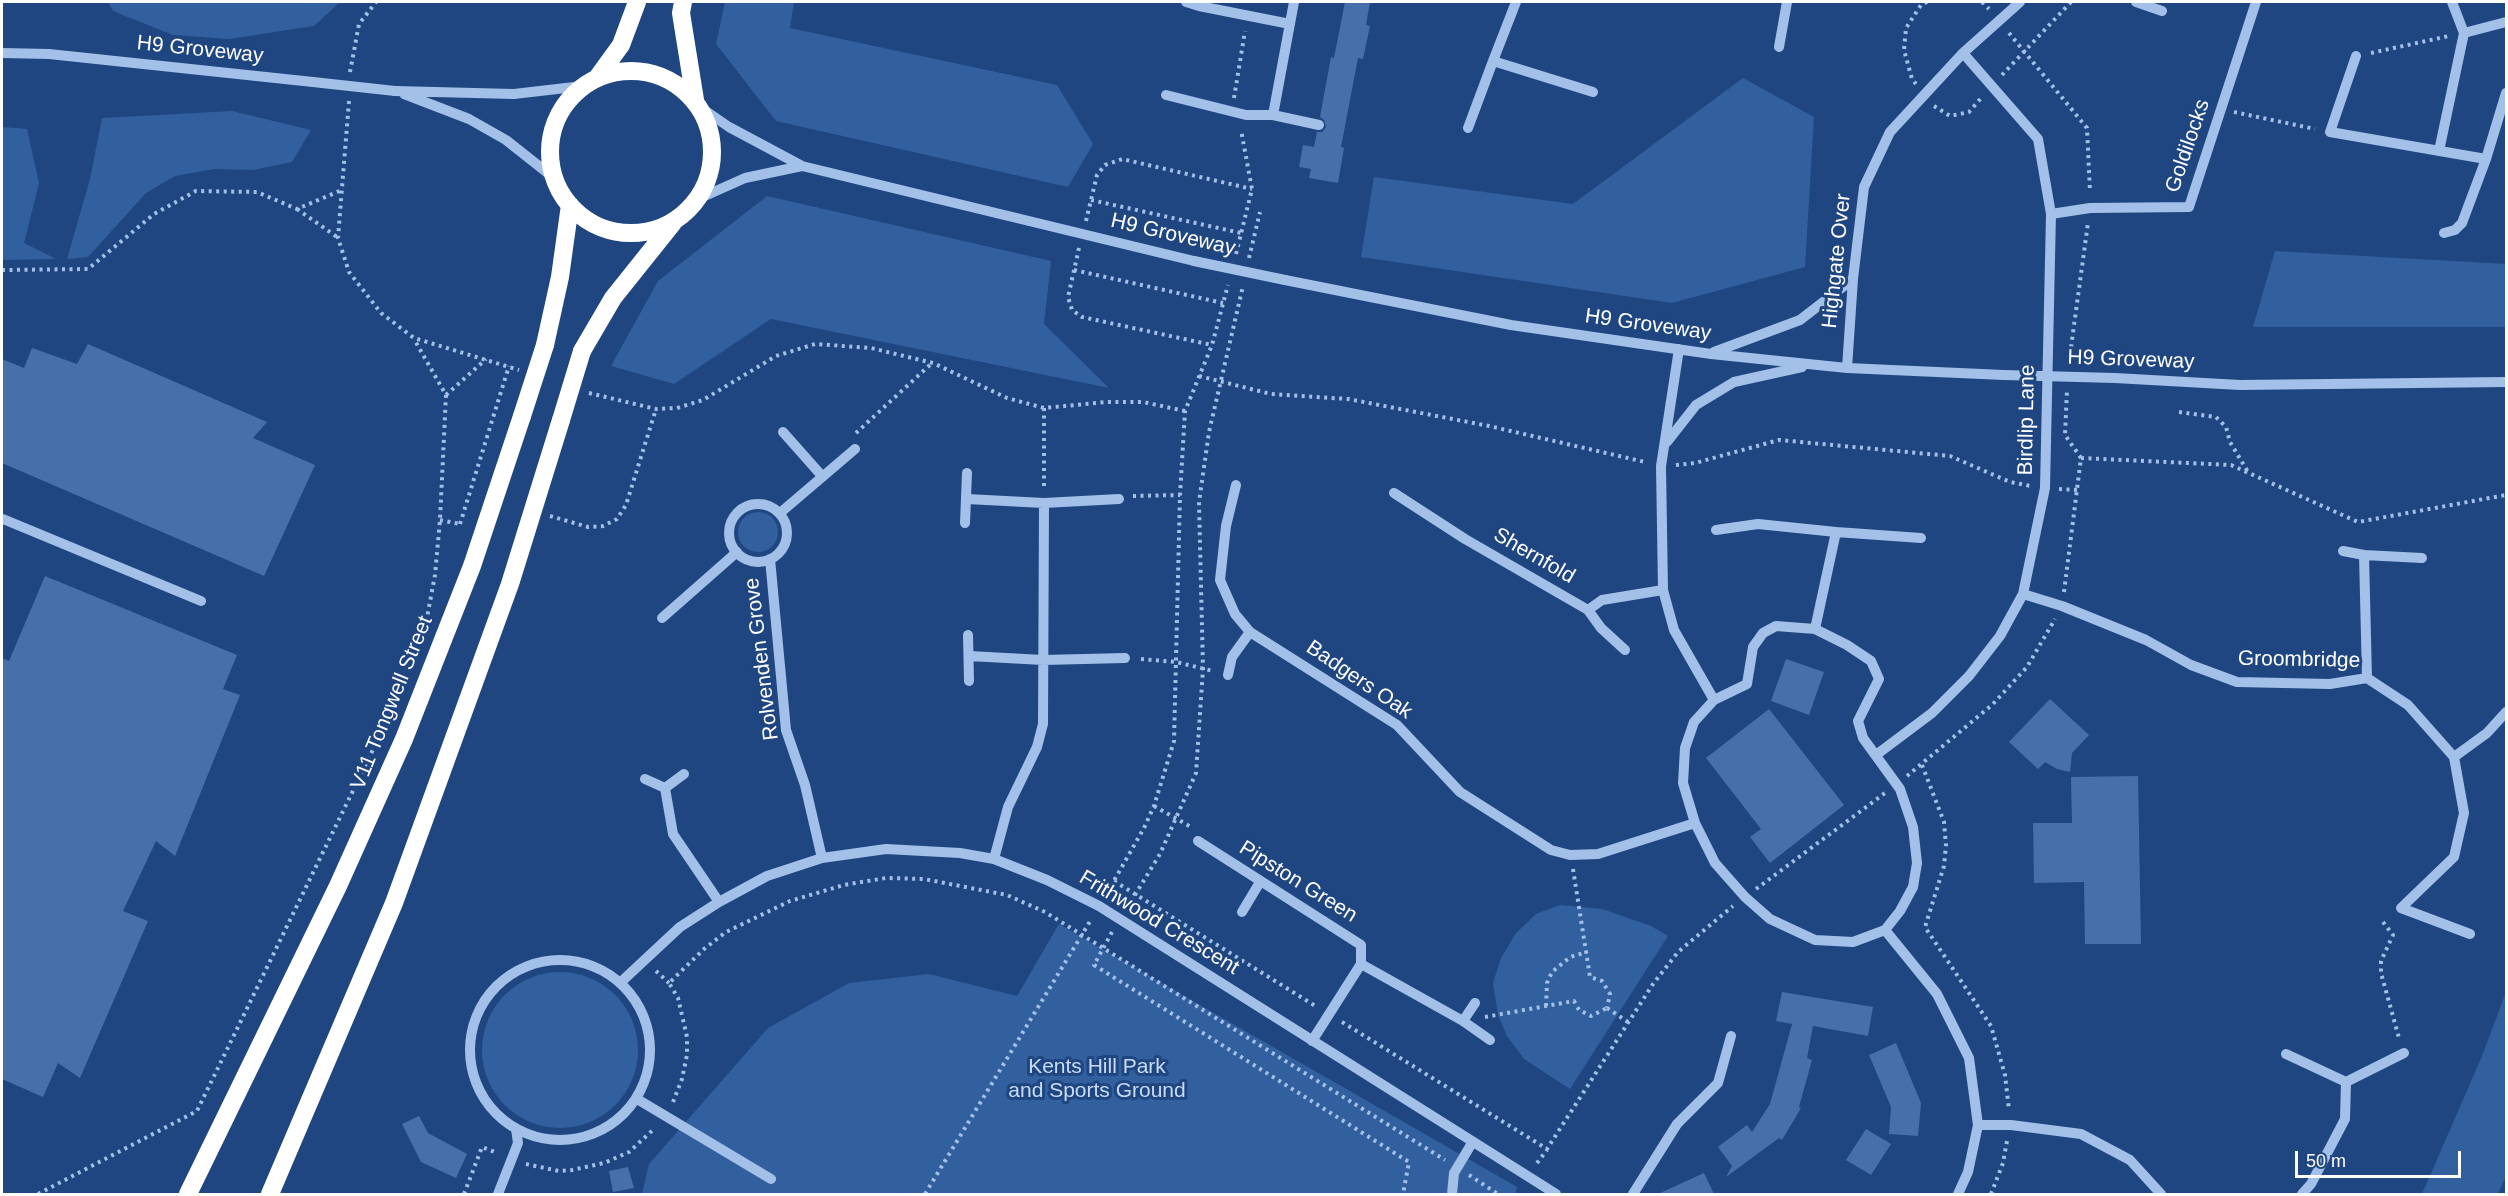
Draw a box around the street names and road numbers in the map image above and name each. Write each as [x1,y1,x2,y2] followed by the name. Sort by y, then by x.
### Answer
[135,31,265,69] street label: H9 Groveway
[2160,96,2216,196] street label: Goldilocks
[1817,192,1857,330] street label: Highgate Over
[1108,208,1238,262] street label: H9 Groveway
[1583,304,1713,346] street label: H9 Groveway
[2067,345,2195,375] street label: H9 Groveway
[2013,364,2041,476] street label: Birdlip Lane
[1489,523,1579,589] street label: Shernfold
[740,576,784,742] street label: Rolvenden Grove
[346,612,438,794] street label: V11 Tongwell Street
[1301,635,1417,725] street label: Badgers Oak
[2238,646,2360,674] street label: Groombridge
[1234,836,1362,928] street label: Pipston Green
[1074,865,1244,981] street label: Frithwood Crescent

